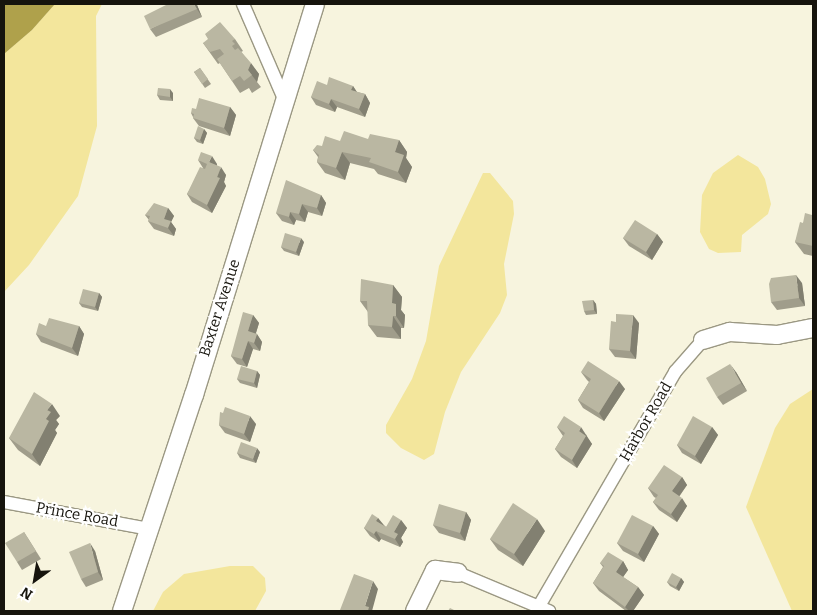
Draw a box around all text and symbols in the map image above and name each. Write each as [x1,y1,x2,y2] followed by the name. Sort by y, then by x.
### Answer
[196,257,244,359] street label: Baxter Avenue
[616,379,676,465] street label: Harbor Road
[35,499,119,531] street label: Prince Road
[10,555,60,605] north arrow
[18,583,36,603] text: N

